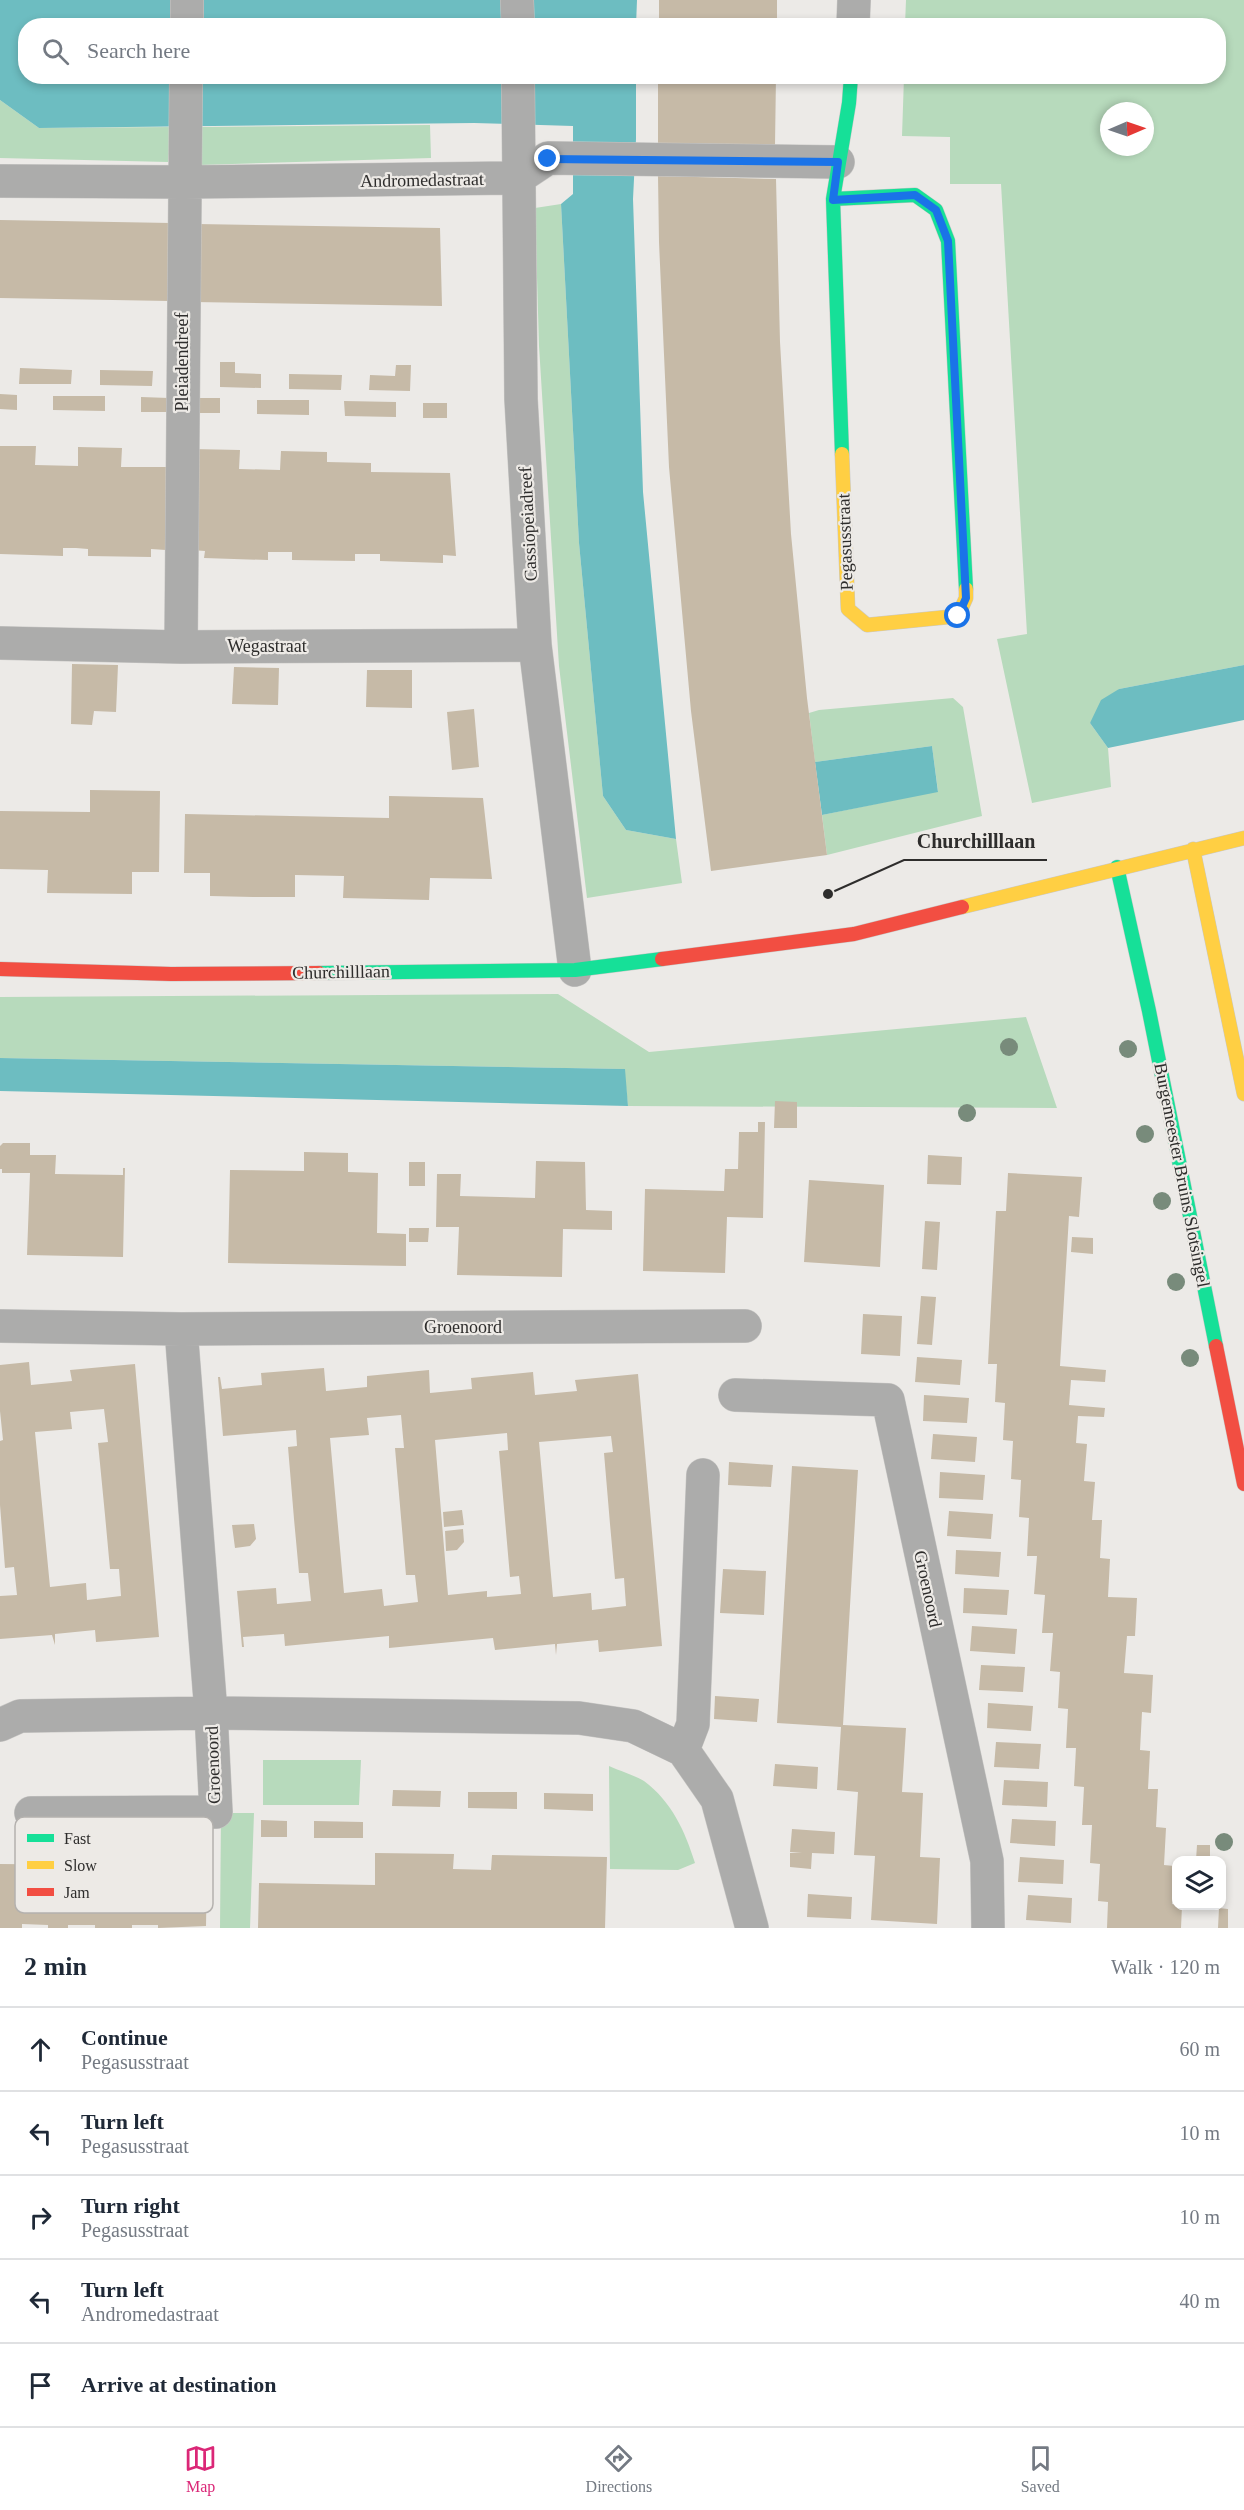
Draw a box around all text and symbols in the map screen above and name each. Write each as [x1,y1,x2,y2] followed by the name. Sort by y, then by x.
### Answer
[18,18,1226,84] search box
[39,35,72,68] icon: search
[87,38,190,63] text: Search here
[1100,102,1154,156] north arrow
[534,145,560,171] route end
[360,169,484,191] street label: Andromedastraat
[172,313,192,411] street label: Pleiadendreef
[515,466,541,582] street label: Cassiopeiadreef
[833,493,857,591] street label: Pegasusstraat
[944,602,970,628] route start
[227,636,307,656] street label: Wegastraat
[904,822,1047,860] callout: Churchilllaan
[917,830,1035,852] text: Churchilllaan
[292,961,390,983] street label: Churchilllaan
[1150,1061,1214,1289] street label: Burgemeester Bruins Slotsingel
[424,1317,502,1337] street label: Groenoord
[910,1549,946,1629] street label: Groenoord
[202,1726,224,1804] street label: Groenoord
[15,1817,213,1913] legend
[64,1830,91,1847] text: Fast
[1172,1856,1226,1910] map controls
[1172,1856,1226,1910] button: layers
[64,1857,97,1874] text: Slow
[64,1884,90,1901] text: Jam
[24,1952,87,1981] text: 2 min
[1111,1956,1220,1978] text: Walk · 120 m
[81,2025,168,2050] text: Continue
[24,2033,57,2066] icon: ahead
[1179,2038,1220,2060] text: 60 m
[81,2051,189,2073] text: Pegasusstraat
[81,2109,164,2134] text: Turn left
[24,2117,57,2150] icon: left
[1179,2122,1220,2144] text: 10 m
[81,2135,189,2157] text: Pegasusstraat
[81,2193,180,2218] text: Turn right
[24,2201,57,2234] icon: right
[1179,2206,1220,2228] text: 10 m
[81,2219,189,2241] text: Pegasusstraat
[81,2277,164,2302] text: Turn left
[24,2285,57,2318] icon: left
[1179,2290,1220,2312] text: 40 m
[81,2303,219,2325] text: Andromedastraat
[24,2369,57,2402] icon: arrive
[81,2372,277,2397] text: Arrive at destination
[184,2442,217,2496] tab: Map
[586,2442,652,2496] tab: Directions
[1021,2442,1060,2496] tab: Saved

